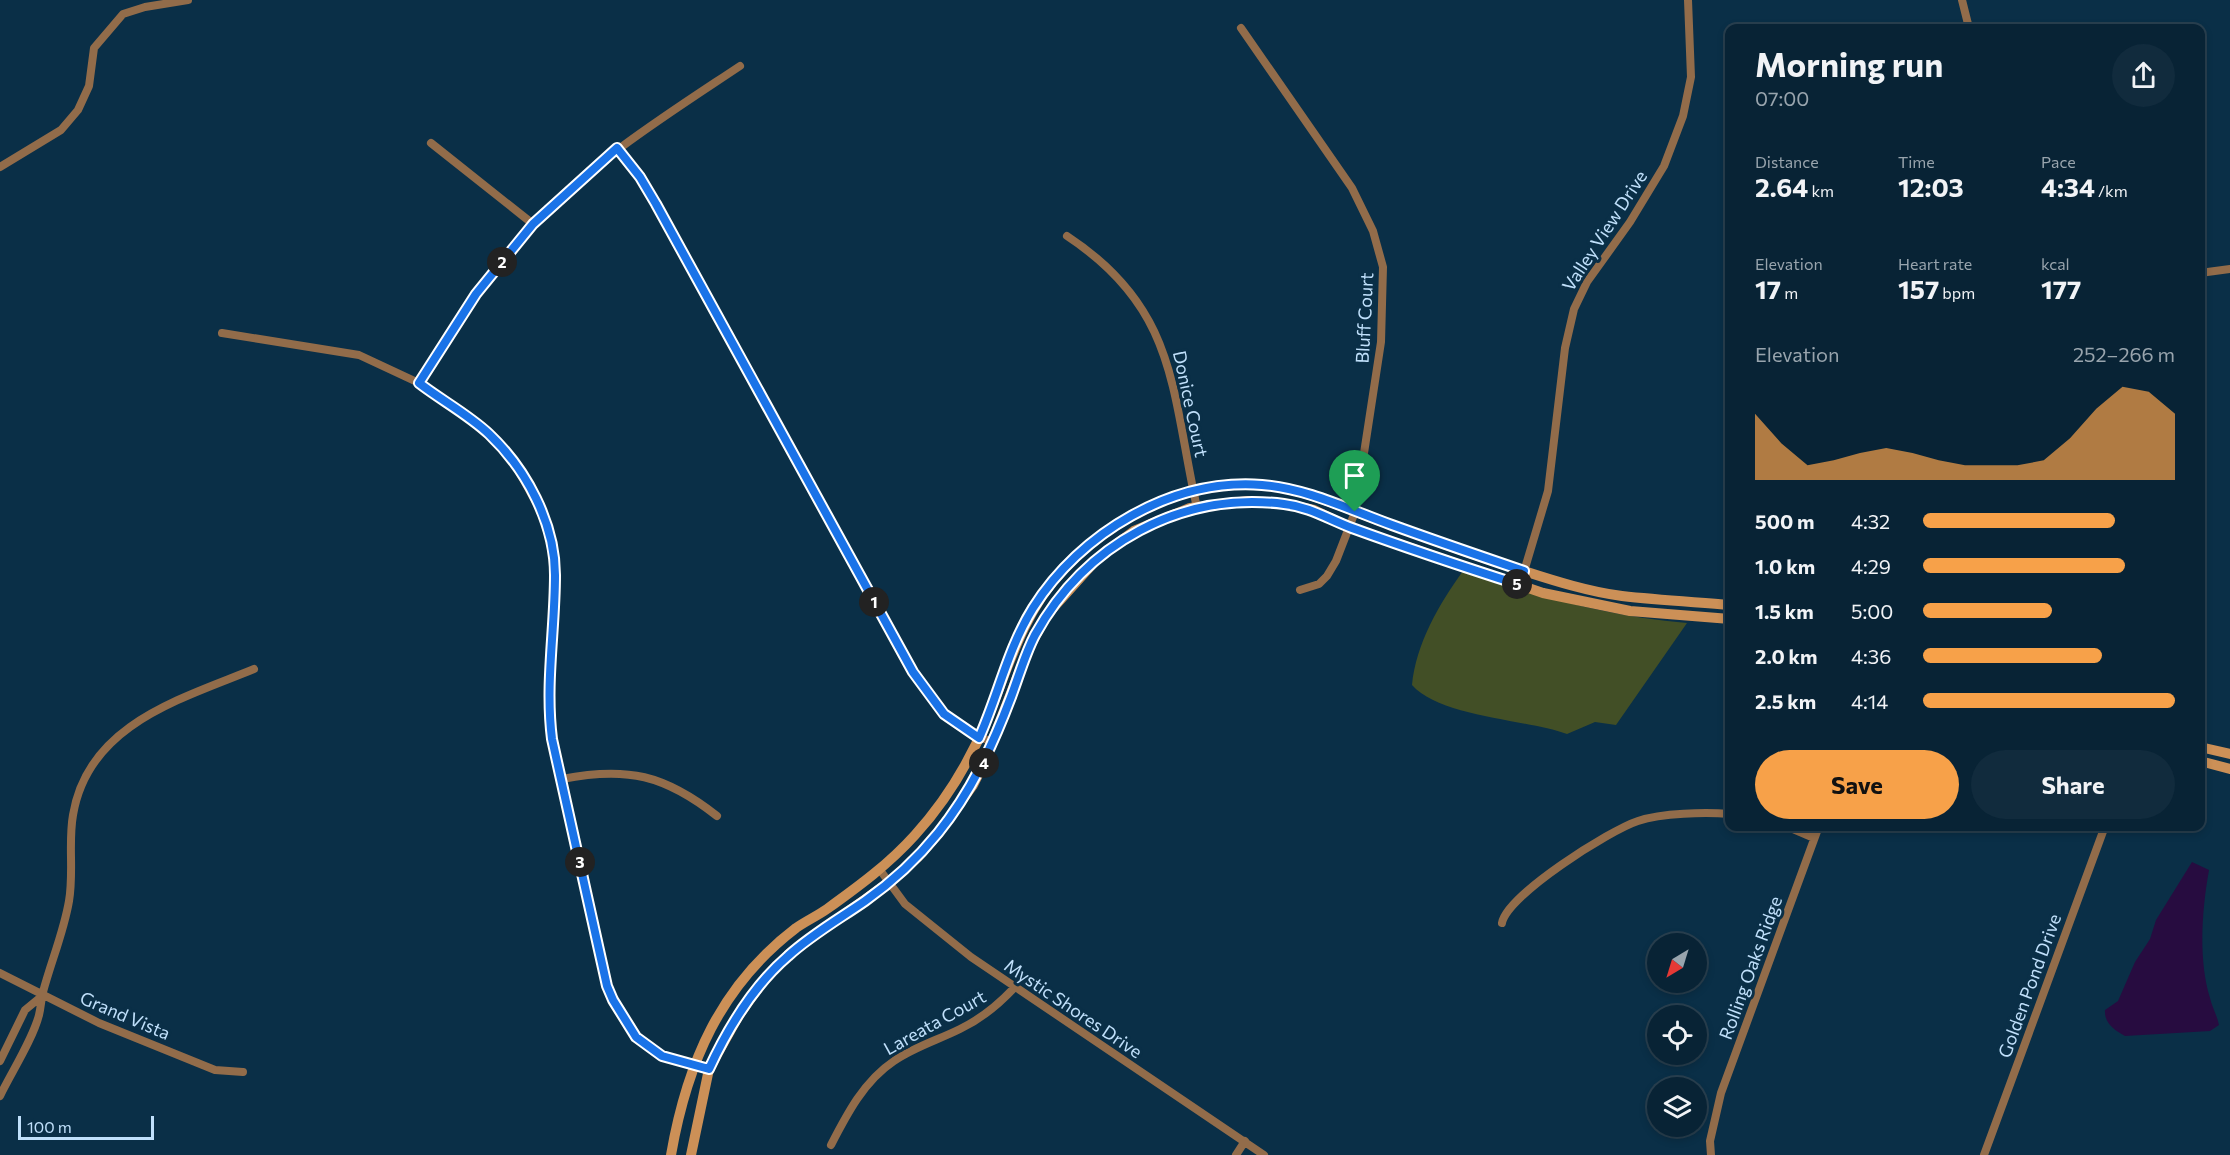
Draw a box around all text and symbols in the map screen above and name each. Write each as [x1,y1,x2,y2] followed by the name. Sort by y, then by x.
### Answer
[1755,43,1943,84] text: Morning run
[2112,44,2175,107] button: share
[1755,86,1809,110] text: 07:00
[1755,152,1819,171] text: Distance
[1898,152,1935,171] text: Time
[2041,152,2076,171] text: Pace
[1557,166,1651,295] street label: Valley View Drive
[1755,171,1808,202] text: 2.64
[1898,171,1964,202] text: 12:03
[2041,171,2095,202] text: 4:34
[1808,181,1834,200] text: km
[2095,181,2128,200] text: /km
[487,247,517,277] pin: 2
[497,252,507,271] text: 2
[1755,254,1823,273] text: Elevation
[1898,254,1972,273] text: Heart rate
[2041,254,2070,273] text: kcal
[1351,272,1377,364] street label: Bluff Court
[1755,273,1781,304] text: 17
[1898,273,1939,304] text: 157
[2041,273,2081,304] text: 177
[1781,283,1798,302] text: m
[1939,283,1975,302] text: bpm
[1755,342,1840,366] text: Elevation
[2073,342,2175,366] text: 252–266 m
[1169,348,1213,459] street label: Donice Court
[1329,450,1380,512] pin
[1338,459,1371,492] icon: arrive
[1755,509,1815,533] text: 500 m
[1851,509,1890,533] text: 4:32
[1755,554,1815,578] text: 1.0 km
[1851,554,1891,578] text: 4:29
[1502,569,1532,599] pin: 5
[1512,574,1522,593] text: 5
[859,587,889,617] pin: 1
[870,592,878,611] text: 1
[1755,599,1814,623] text: 1.5 km
[1851,599,1893,623] text: 5:00
[1755,644,1817,668] text: 2.0 km
[1851,644,1891,668] text: 4:36
[1755,689,1816,713] text: 2.5 km
[1851,689,1888,713] text: 4:14
[969,748,999,778] pin: 4
[1755,750,1959,819] button: Save
[1971,750,2175,819] button: Share
[979,753,989,772] text: 4
[565,847,595,877] pin: 3
[575,852,585,871] text: 3
[1714,893,1786,1042] street label: Rolling Oaks Ridge
[1993,911,2065,1061] street label: Golden Pond Drive
[1647,933,1707,993] north arrow
[1647,933,1707,1137] map controls
[1000,954,1147,1062] street label: Mystic Shores Drive
[880,985,989,1059] street label: Lareata Court
[77,986,174,1044] street label: Grand Vista
[1647,1005,1707,1065] button: locate
[1647,1077,1707,1137] button: layers
[18,1113,154,1140] scale bar
[27,1117,72,1136] text: 100 m

